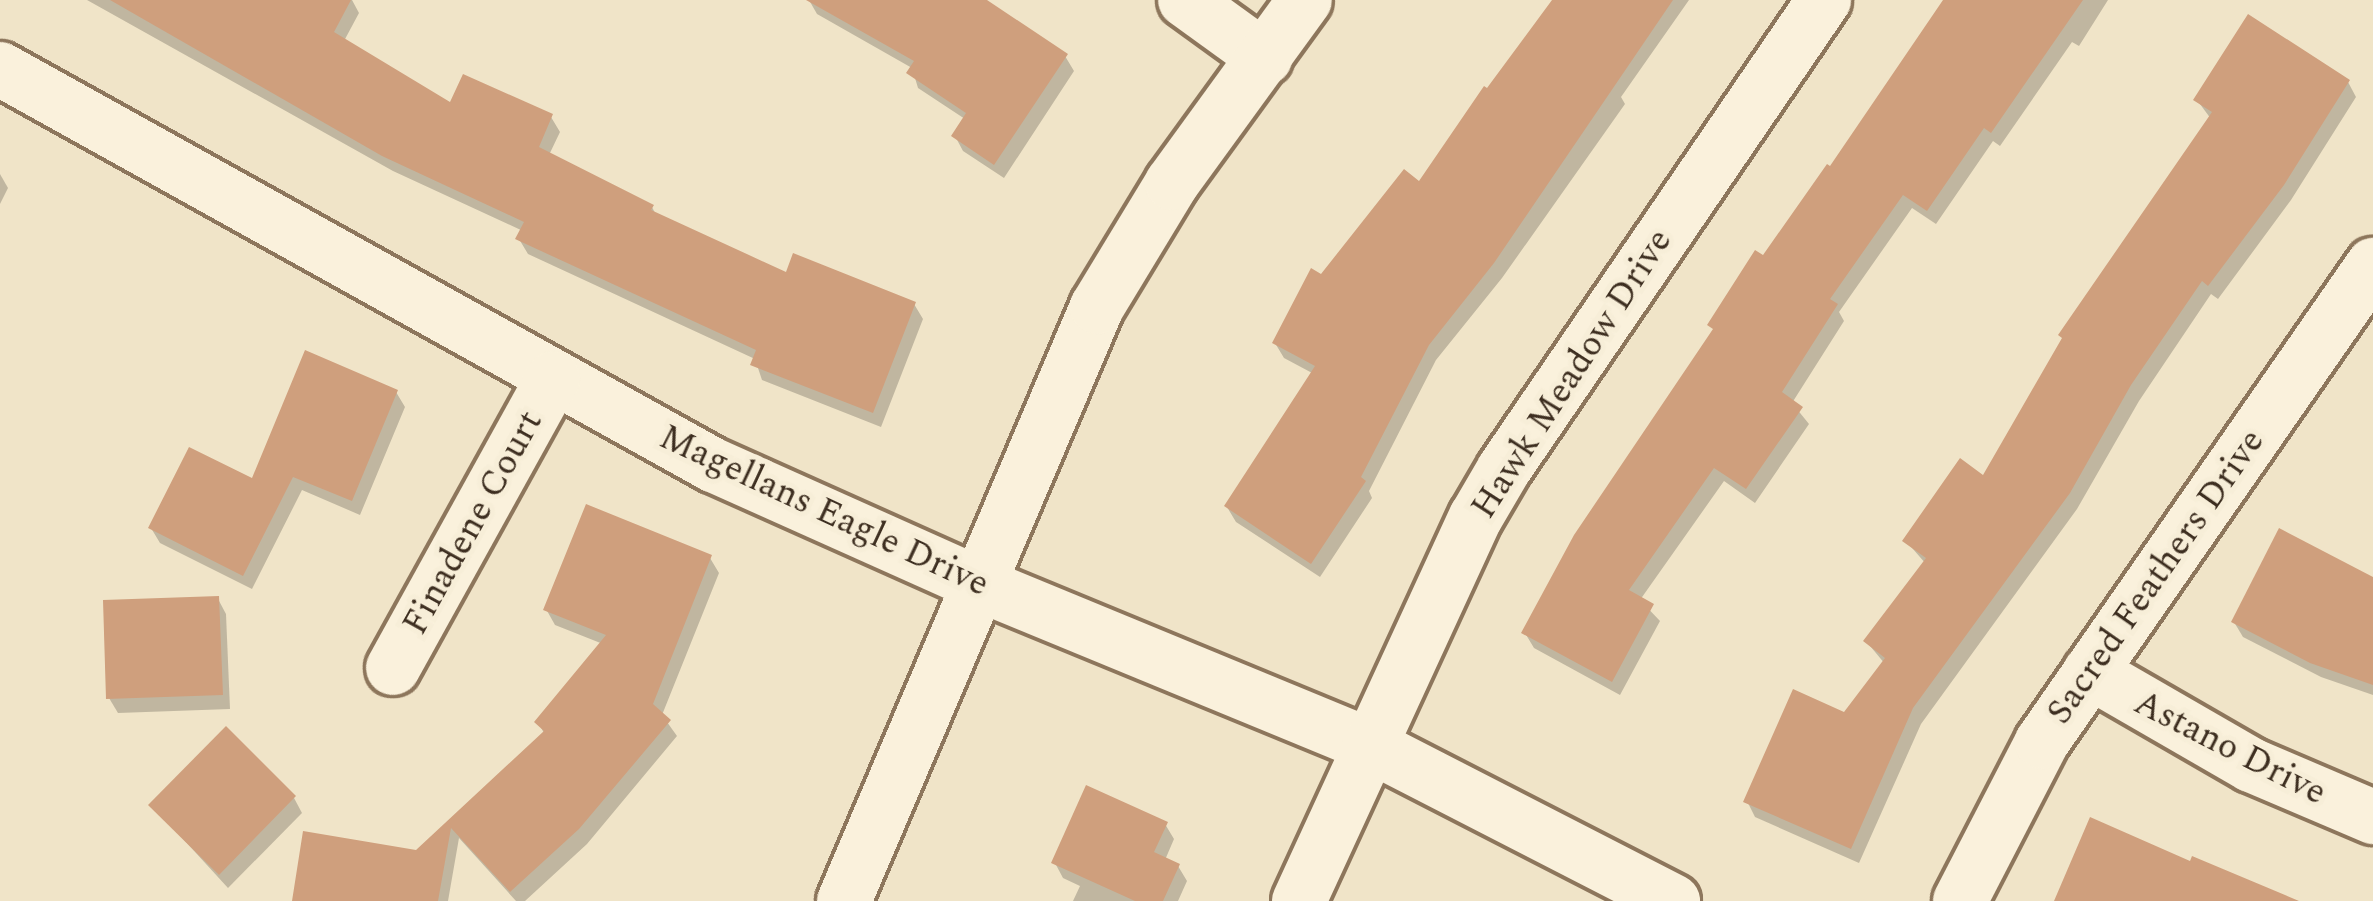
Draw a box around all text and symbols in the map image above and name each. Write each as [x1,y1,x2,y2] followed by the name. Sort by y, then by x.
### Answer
[1462,221,1682,527] street label: Hawk Meadow Drive
[394,404,552,642] street label: Finadene Court
[653,416,995,606] street label: Magellans Eagle Drive
[2038,421,2274,733] street label: Sacred Feathers Drive
[2127,681,2333,815] street label: Astano Drive

